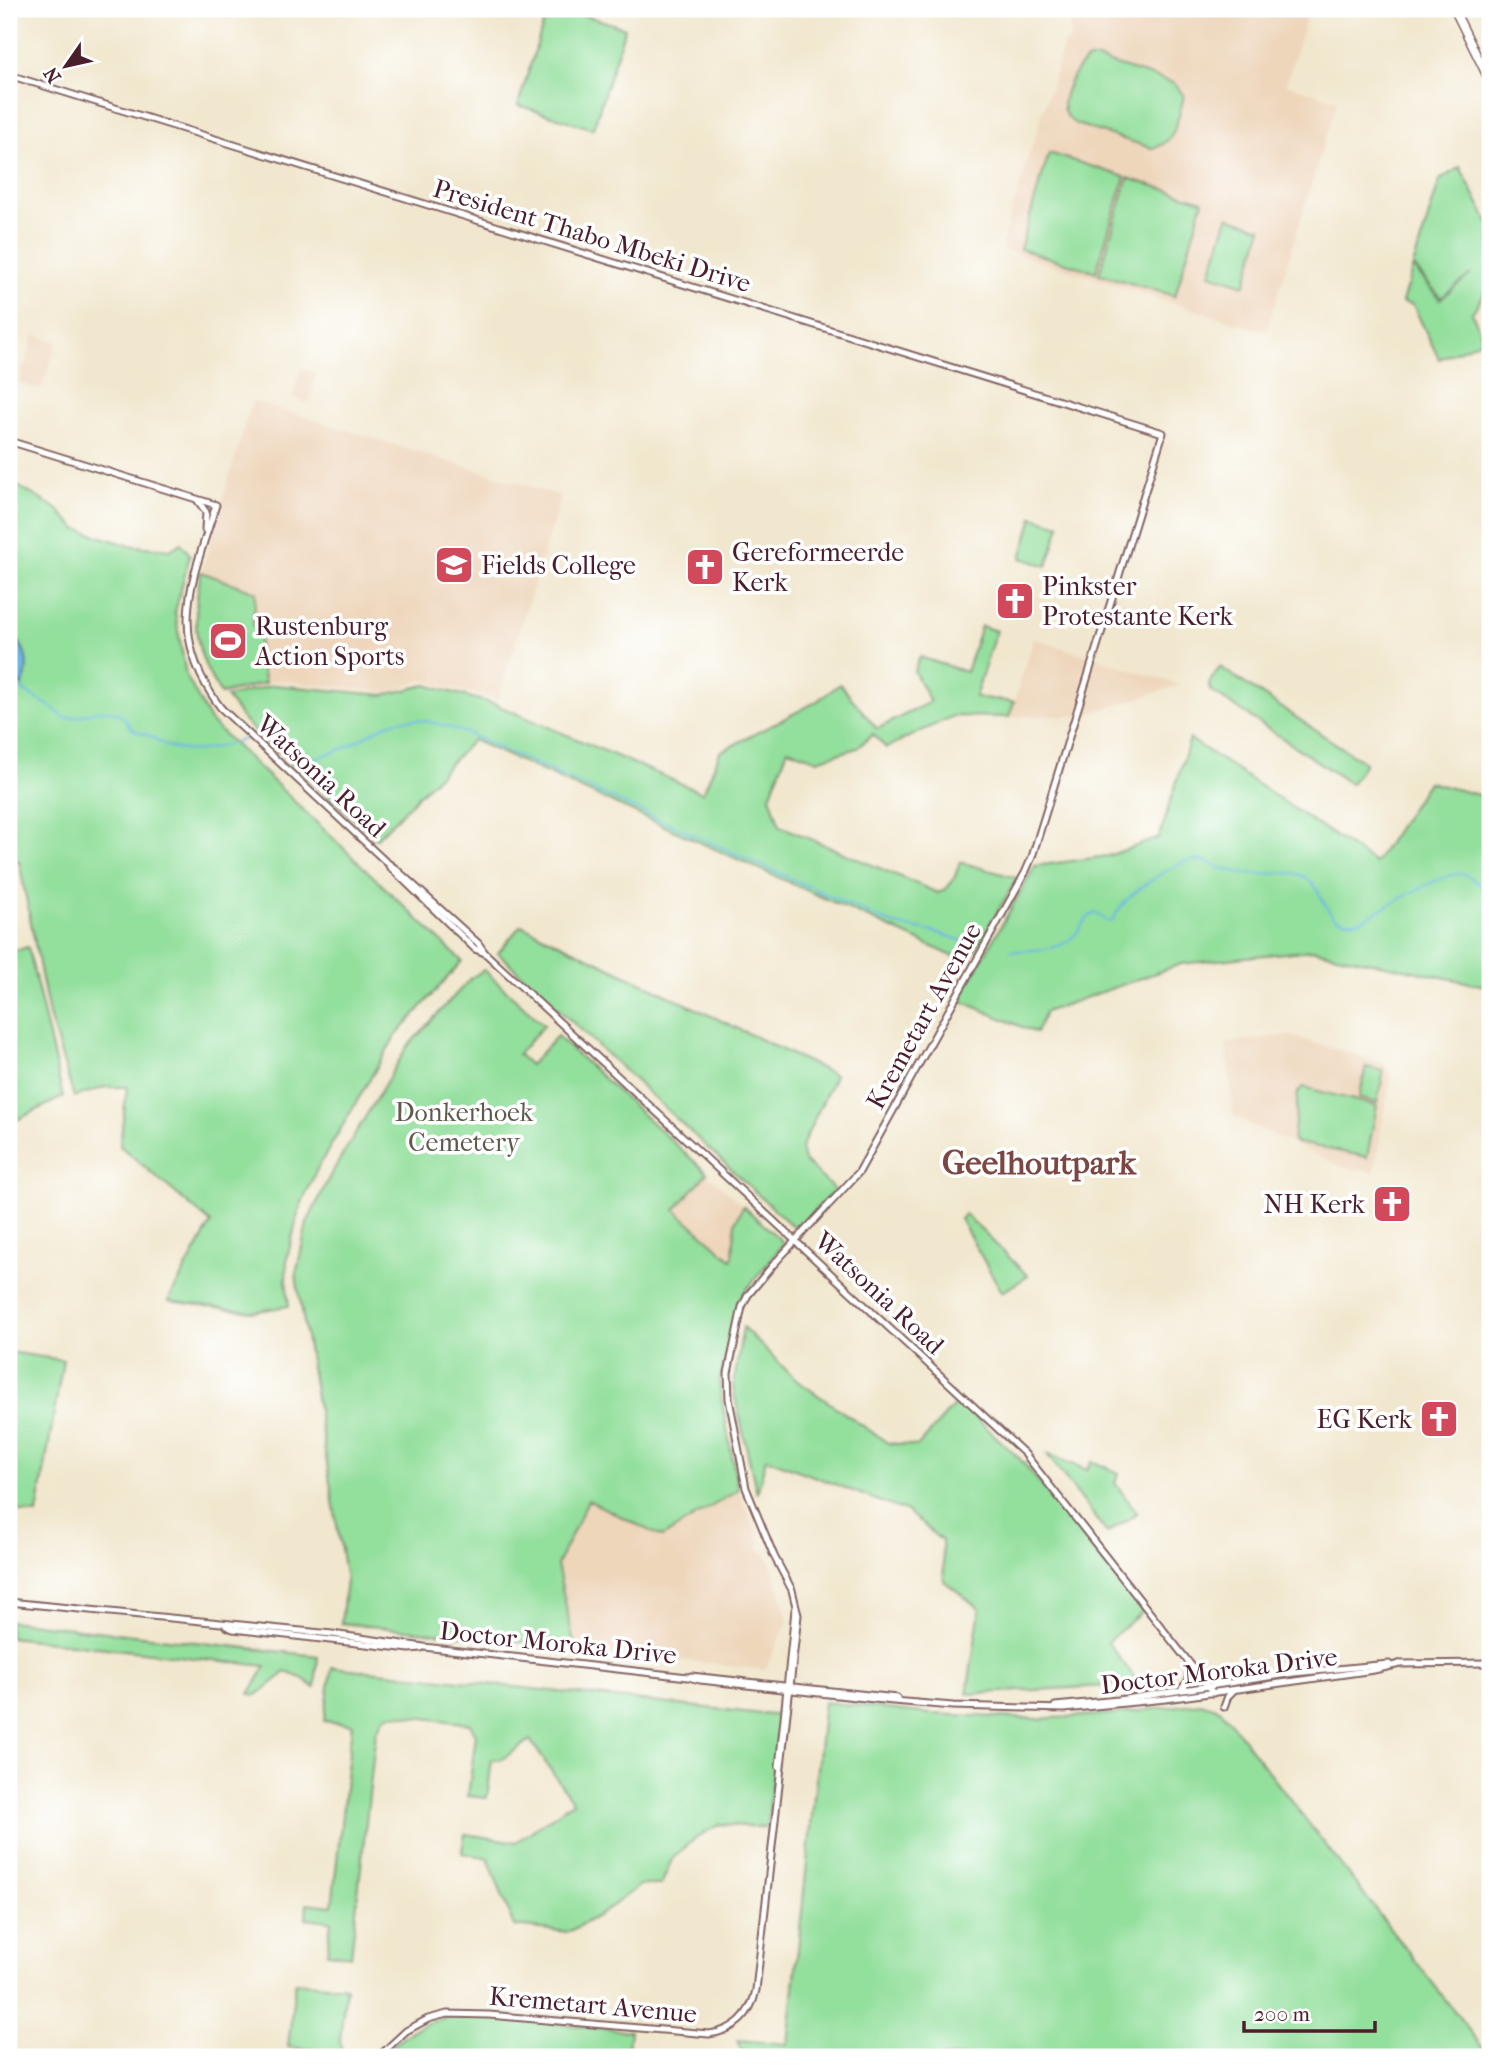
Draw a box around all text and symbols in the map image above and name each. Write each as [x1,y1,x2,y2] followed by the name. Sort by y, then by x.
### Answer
[32,32,102,102] north arrow
[39,62,66,87] text: N
[429,173,755,299] street label: President Thabo Mbeki Drive
[732,537,904,598] place label: Gereformeerde Kerk
[433,544,475,586] school or university icon: Fields College
[684,546,726,588] church icon: Gereformeerde Kerk
[481,550,636,581] place label: Fields College
[1042,571,1233,632] place label: Pinkster Protestante Kerk
[994,580,1036,622] church icon: Pinkster Protestante Kerk
[254,611,404,672] place label: Rustenburg Action Sports
[207,620,249,662] sports icon: Rustenburg Action Sports
[249,707,393,844] street label: Watsonia Road
[860,917,988,1115] street label: Kremetart Avenue
[395,1097,534,1158] park label: Donkerhoek Cemetery
[942,1144,1137,1183] district label: Geelhoutpark
[1371,1183,1413,1225] church icon: NH Kerk
[1264,1189,1366,1220] place label: NH Kerk
[807,1224,951,1361] street label: Watsonia Road
[1418,1398,1460,1440] church icon: EG Kerk
[1317,1404,1413,1435] place label: EG Kerk
[438,1615,678,1671] street label: Doctor Moroka Drive
[1099,1641,1339,1701] street label: Doctor Moroka Drive
[488,1980,698,2030] street label: Kremetart Avenue
[1244,1989,1375,2033] scale bar
[1254,2002,1310,2026] text: 200 m

